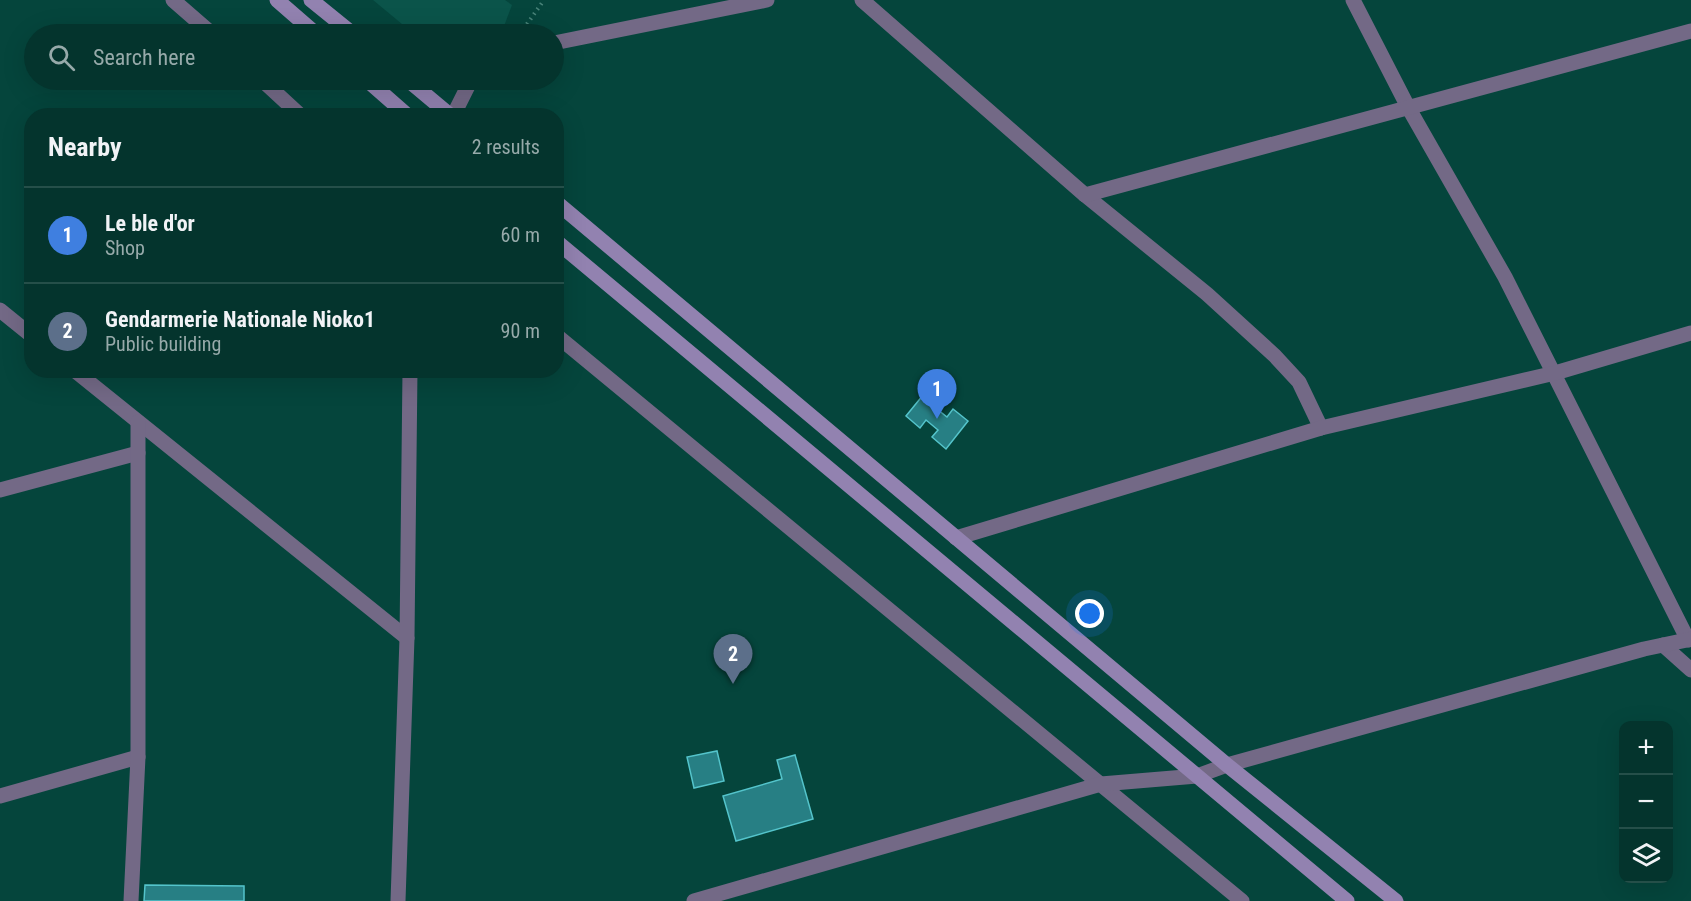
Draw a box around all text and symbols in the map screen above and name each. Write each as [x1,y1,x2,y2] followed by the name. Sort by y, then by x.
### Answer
[24,24,564,90] search box
[45,41,78,74] icon: search
[93,45,195,70] text: Search here
[48,132,122,162] text: Nearby
[472,135,540,159] text: 2 results
[105,211,195,236] text: Le ble d'or
[62,223,73,247] text: 1
[501,223,540,247] text: 60 m
[105,236,145,260] text: Shop
[105,307,375,332] text: Gendarmerie Nationale Nioko1
[62,319,73,343] text: 2
[501,319,540,343] text: 90 m
[105,332,221,356] text: Public building
[918,370,956,419] pin: 1
[1075,599,1104,628] your location
[714,634,752,684] pin: 2
[1619,721,1673,883] map controls
[1619,721,1673,775] button: +
[1619,775,1673,829] button: −
[1619,829,1673,883] button: layers

